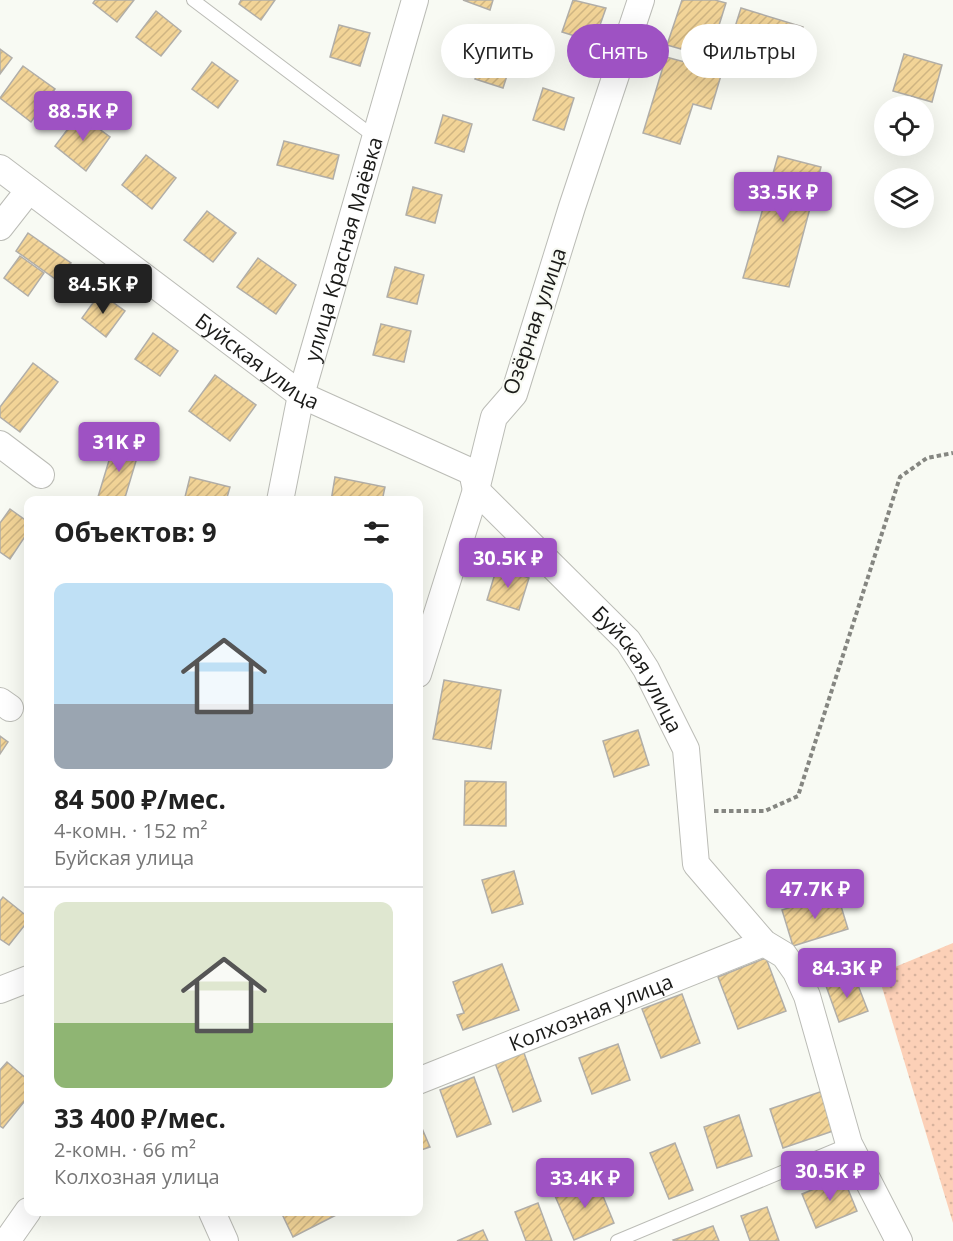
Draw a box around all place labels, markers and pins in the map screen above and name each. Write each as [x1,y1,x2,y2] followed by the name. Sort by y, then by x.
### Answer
[28,91,138,142] pin: 88.5K ₽
[728,172,838,223] pin: 33.5K ₽
[48,264,158,315] pin: 84.5K ₽
[77,422,161,473] pin: 31K ₽
[453,538,563,589] pin: 30.5K ₽
[760,869,870,920] pin: 47.7K ₽
[792,948,902,999] pin: 84.3K ₽
[775,1151,885,1202] pin: 30.5K ₽
[530,1158,640,1209] pin: 33.4K ₽

